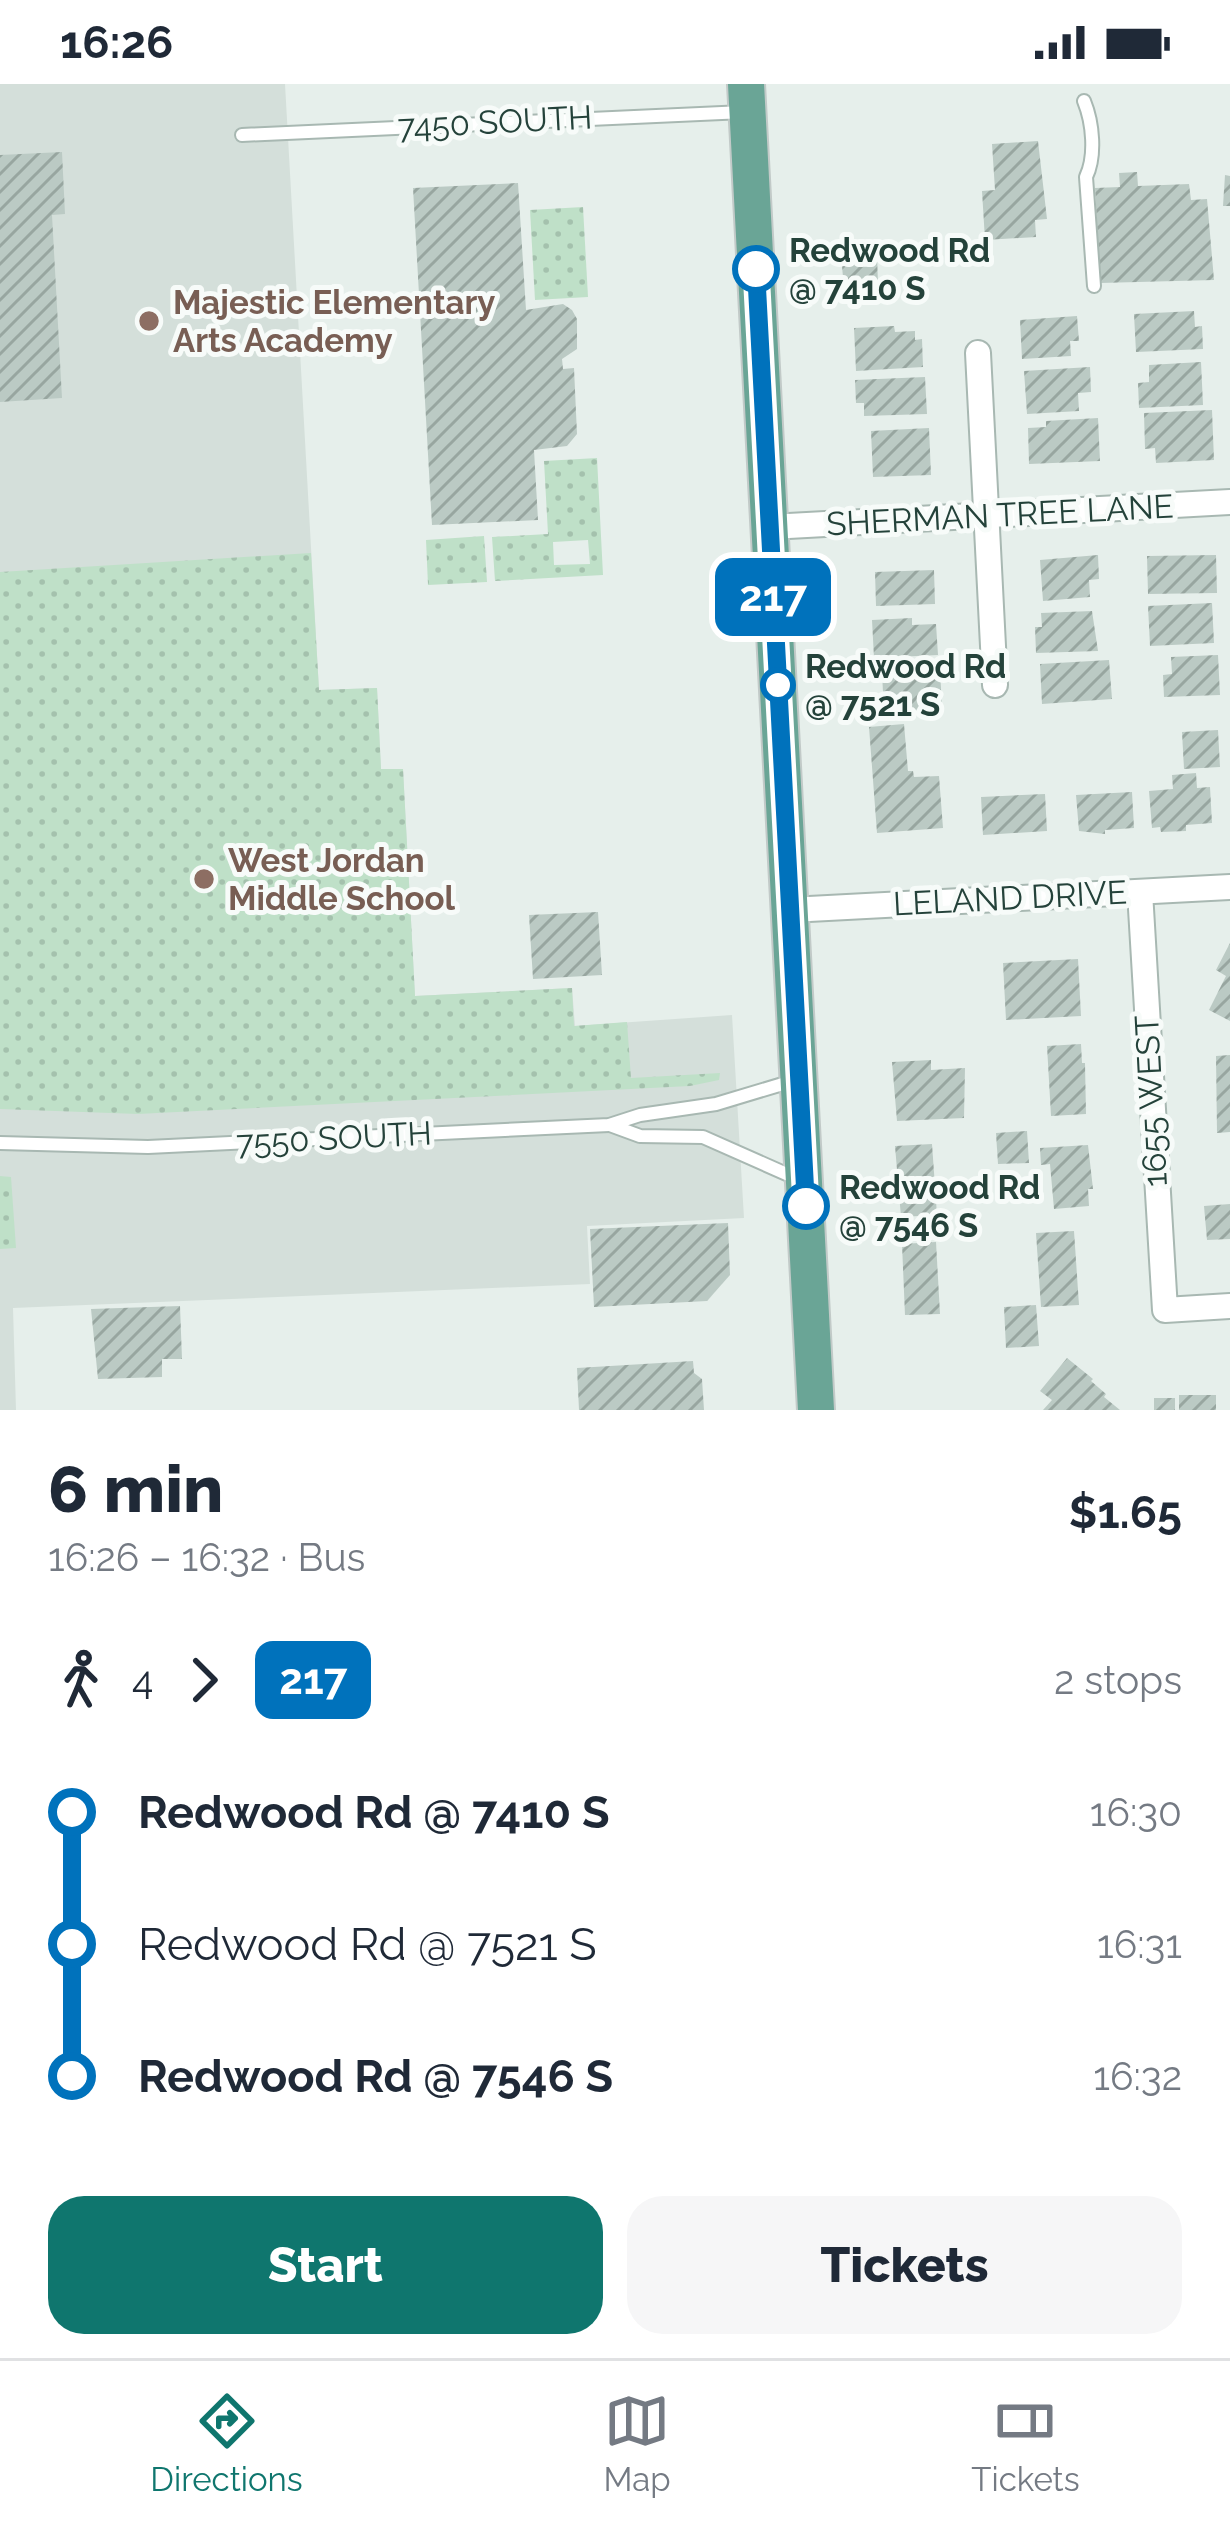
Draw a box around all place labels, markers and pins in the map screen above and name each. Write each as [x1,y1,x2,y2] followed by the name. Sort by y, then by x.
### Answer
[789,231,990,308] place label: Redwood Rd @ 7410 S
[734,247,778,291] marker: Redwood Rd @ 7410 S
[173,283,495,360] place label: Majestic Elementary Arts Academy
[136,308,162,334] marker: Majestic Elementary Arts Academy
[805,647,1006,724] place label: Redwood Rd @ 7521 S
[762,669,794,701] marker: Redwood Rd @ 7521 S
[228,841,455,918] place label: West Jordan Middle School
[191,866,217,892] marker: West Jordan Middle School
[839,1168,1040,1245] place label: Redwood Rd @ 7546 S
[784,1184,828,1228] marker: Redwood Rd @ 7546 S

